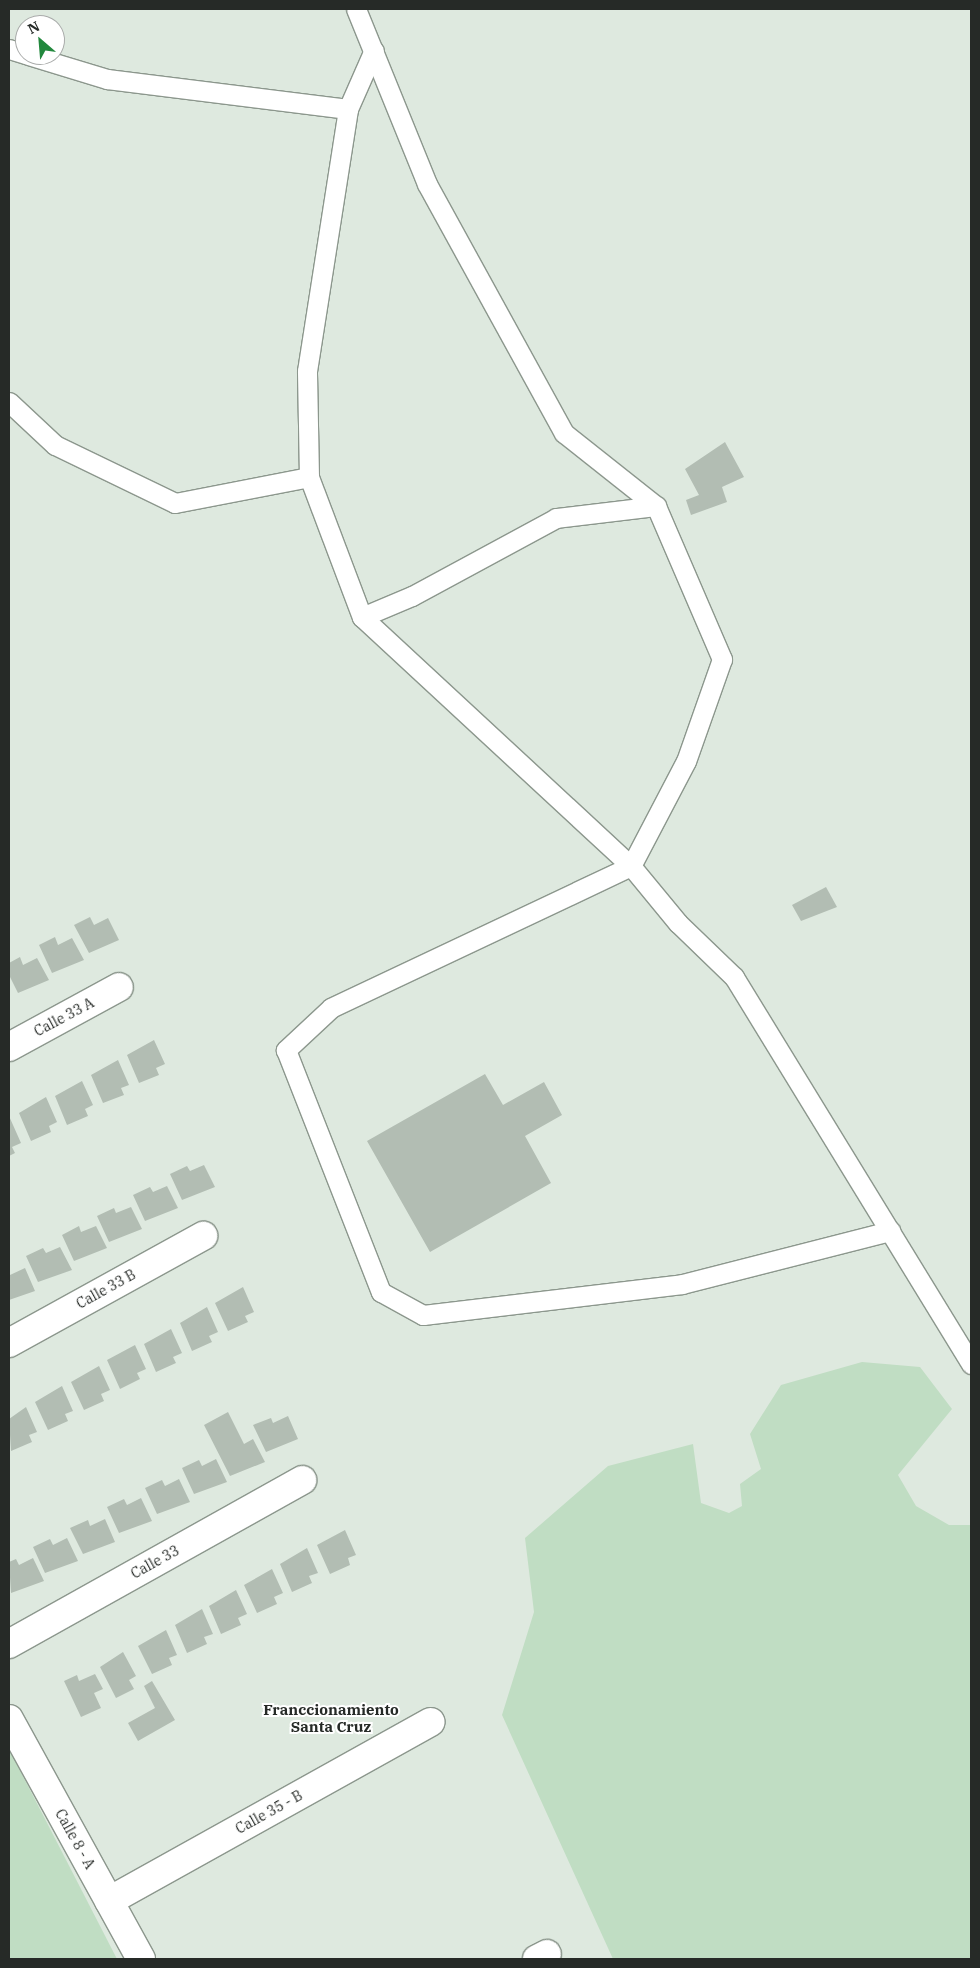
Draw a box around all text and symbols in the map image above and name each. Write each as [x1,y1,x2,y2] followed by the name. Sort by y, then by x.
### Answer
[15,15,65,65] north arrow
[25,17,43,38] text: N
[31,994,97,1040] street label: Calle 33 A
[73,1266,139,1312] street label: Calle 33 B
[128,1542,182,1582] street label: Calle 33
[263,1700,399,1735] district label: Franccionamiento Santa Cruz
[233,1787,305,1837] street label: Calle 35 - B
[52,1806,98,1872] street label: Calle 8 - A

